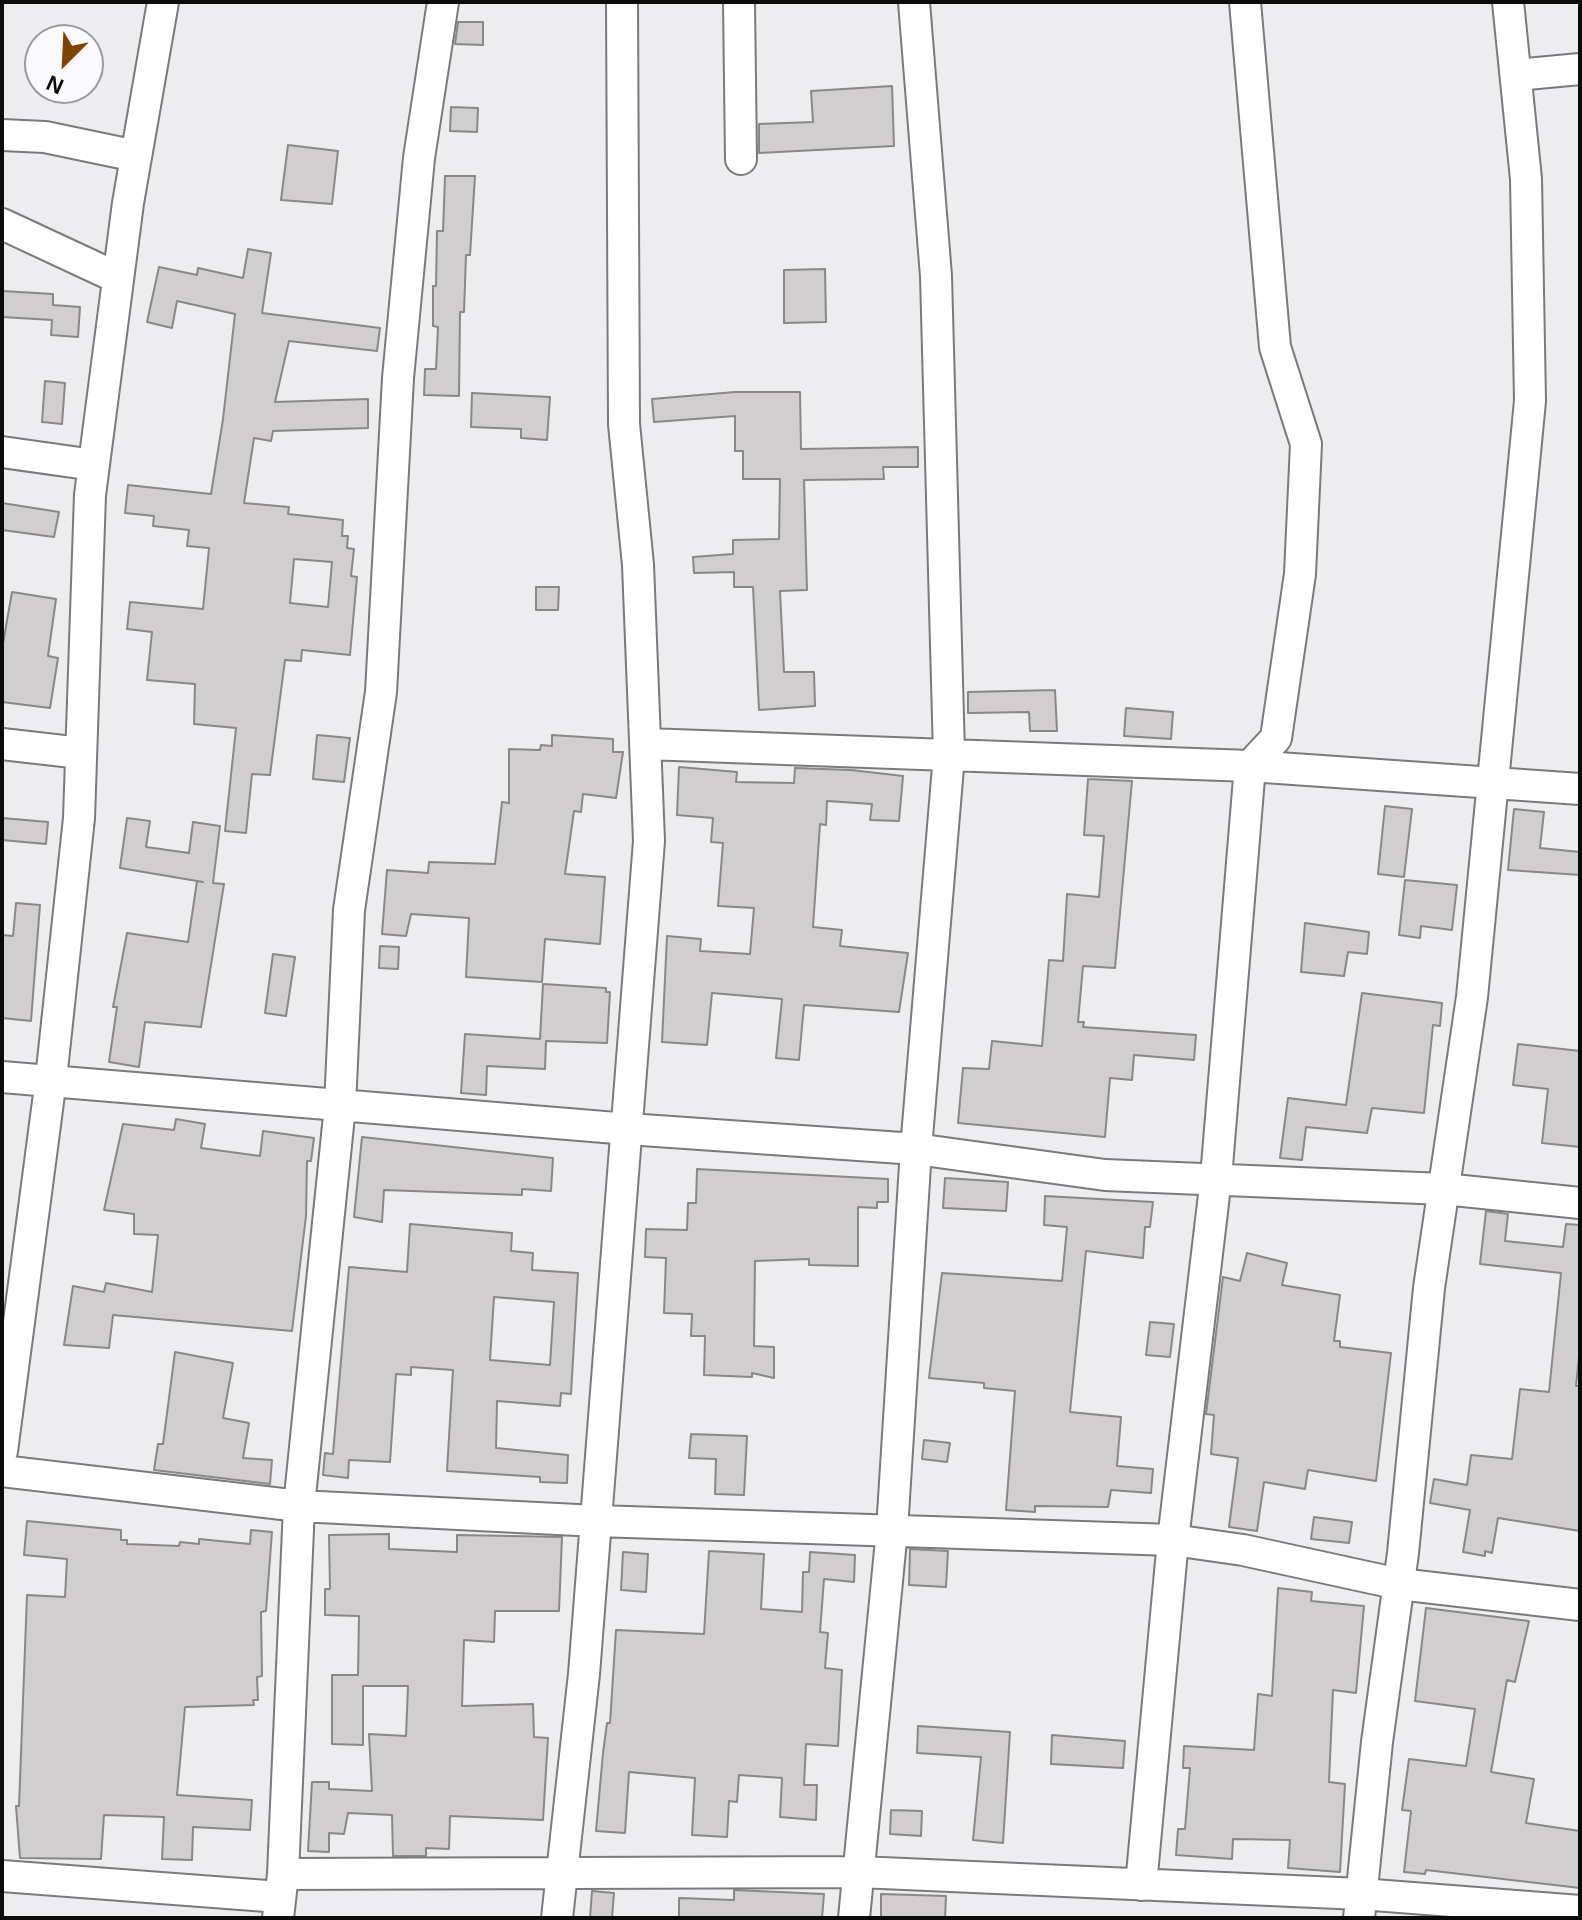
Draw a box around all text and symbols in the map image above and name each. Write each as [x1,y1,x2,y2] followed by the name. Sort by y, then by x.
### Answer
[24,24,104,104] north arrow
[43,70,67,99] text: N

